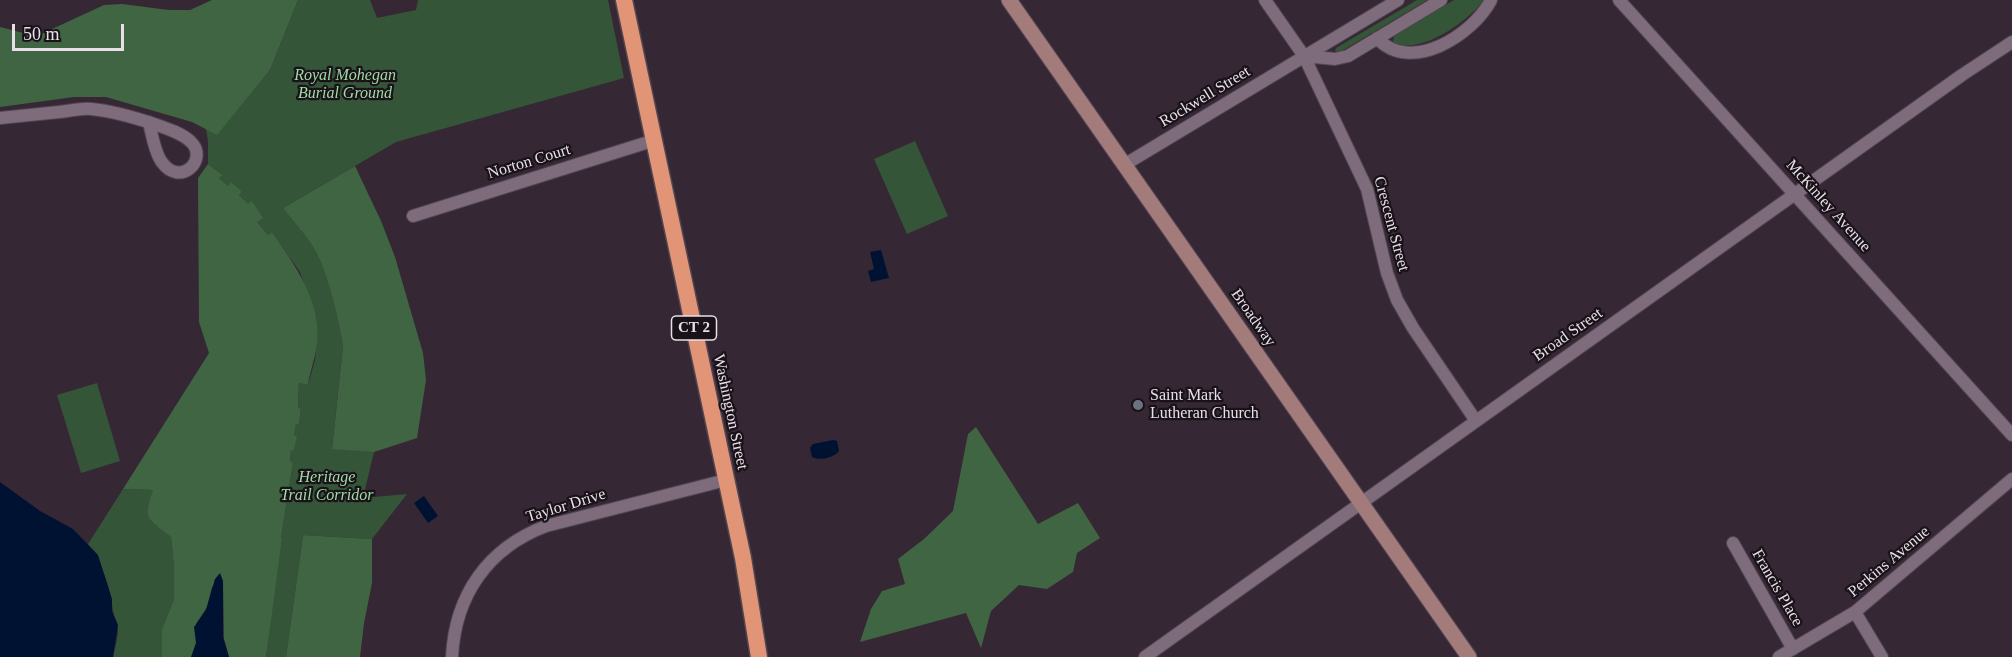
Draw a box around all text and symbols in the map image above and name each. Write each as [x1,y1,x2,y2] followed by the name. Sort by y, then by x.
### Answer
[15,12,128,50] scale bar
[23,24,60,44] text: 50 m
[1156,62,1254,132] street label: Rockwell Street
[294,66,396,104] park label: Royal Mohegan Burial Ground
[485,140,573,184] street label: Norton Court
[1782,156,1874,256] street label: McKinley Avenue
[1369,175,1413,273] street label: Crescent Street
[1226,286,1280,350] street label: Broadway
[1530,304,1606,366] street label: Broad Street
[672,316,716,340] road number: CT 2
[708,353,752,471] street label: Washington Street
[1150,386,1259,424] place label: Saint Mark Lutheran Church
[1131,398,1145,412] marker: Saint Mark Lutheran Church
[281,468,373,506] park label: Heritage Trail Corridor
[524,485,608,527] street label: Taylor Drive
[1844,522,1934,602] street label: Perkins Avenue
[1747,546,1807,630] street label: Francis Place

